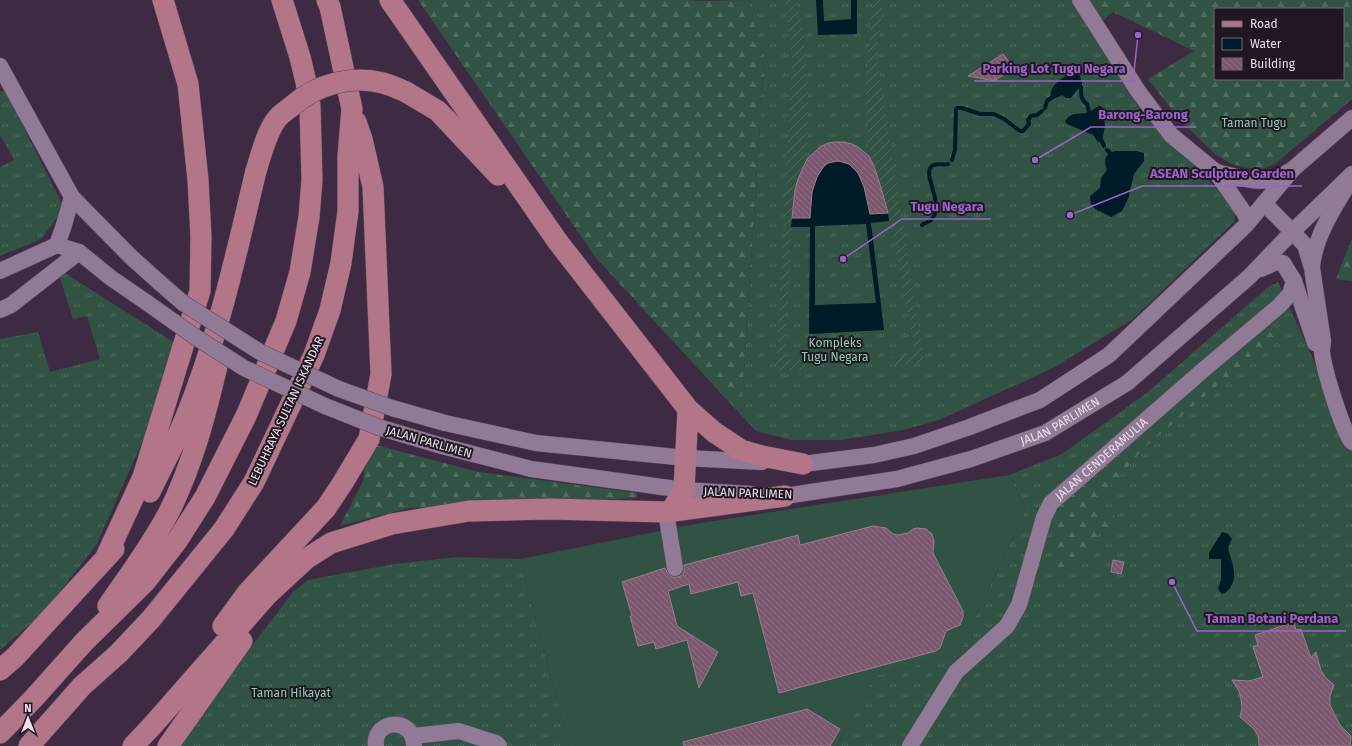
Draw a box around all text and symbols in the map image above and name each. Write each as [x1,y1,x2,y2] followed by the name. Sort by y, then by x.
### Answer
[1214,8,1344,80] legend
[1250,17,1278,31] text: Road
[1250,37,1282,51] text: Water
[974,56,1133,81] callout: Parking Lot Tugu Negara
[1250,57,1296,71] text: Building
[982,61,1126,76] text: Parking Lot Tugu Negara
[1091,102,1196,127] callout: Barong-Barong
[1098,107,1189,122] text: Barong-Barong
[1222,116,1286,130] park label: Taman Tugu
[1142,161,1302,186] callout: ASEAN Sculpture Garden
[1149,166,1294,181] text: ASEAN Sculpture Garden
[902,194,991,219] callout: Tugu Negara
[910,199,984,214] text: Tugu Negara
[245,334,327,488] street label: LEBUHRAYA SULTAN ISKANDAR
[801,336,869,364] park label: Kompleks Tugu Negara
[1018,394,1102,448] street label: JALAN PARLIMEN
[1052,415,1151,503] street label: JALAN CENDERAMULIA
[384,423,474,461] street label: JALAN PARLIMEN
[703,484,793,502] street label: JALAN PARLIMEN
[1197,606,1346,631] callout: Taman Botani Perdana
[1206,611,1339,626] text: Taman Botani Perdana
[251,686,331,700] park label: Taman Hikayat
[8,698,48,738] north arrow
[24,702,32,715] text: N

